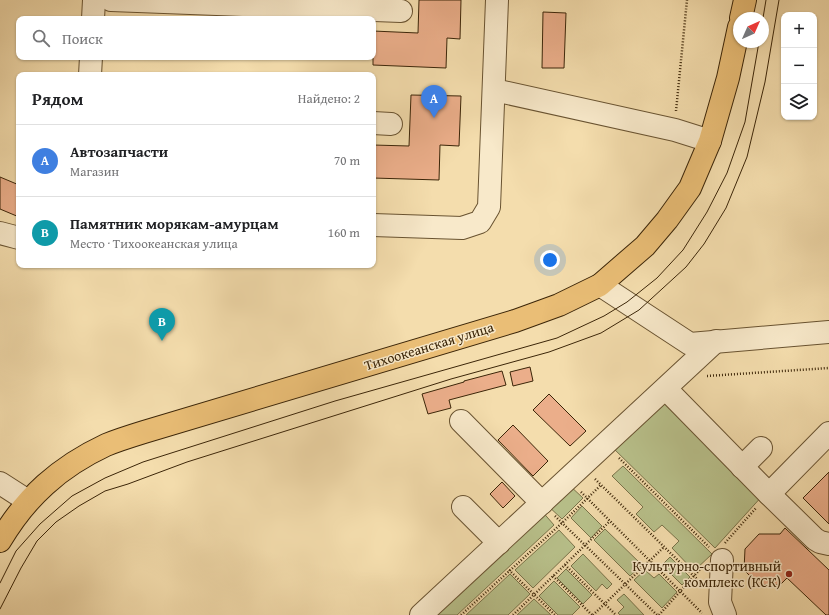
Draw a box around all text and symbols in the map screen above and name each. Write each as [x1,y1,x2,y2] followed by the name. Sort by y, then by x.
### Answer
[733,12,769,48] north arrow
[781,12,817,120] map controls
[781,12,817,48] button: +
[16,16,376,60] search box
[30,27,52,49] icon: search
[62,28,103,49] text: Поиск
[781,48,817,84] button: −
[781,84,817,120] button: layers
[421,85,447,118] pin: A
[32,86,83,111] text: Рядом
[298,89,360,108] text: Найдено: 2
[70,141,168,162] text: Автозапчасти
[41,151,49,170] text: A
[334,151,360,170] text: 70 m
[70,162,119,181] text: Магазин
[70,213,279,234] text: Памятник морякам-амурцам
[41,223,49,242] text: B
[328,223,360,242] text: 160 m
[70,234,238,253] text: Место · Тихоокеанская улица
[540,250,560,270] your location
[149,308,175,341] pin: B
[362,317,497,375] street label: Тихоокеанская улица
[632,556,781,592] place label: Культурно-спортивный комплекс (КСК)
[784,569,794,579] marker: Культурно-спортивный комплекс (КСК)

